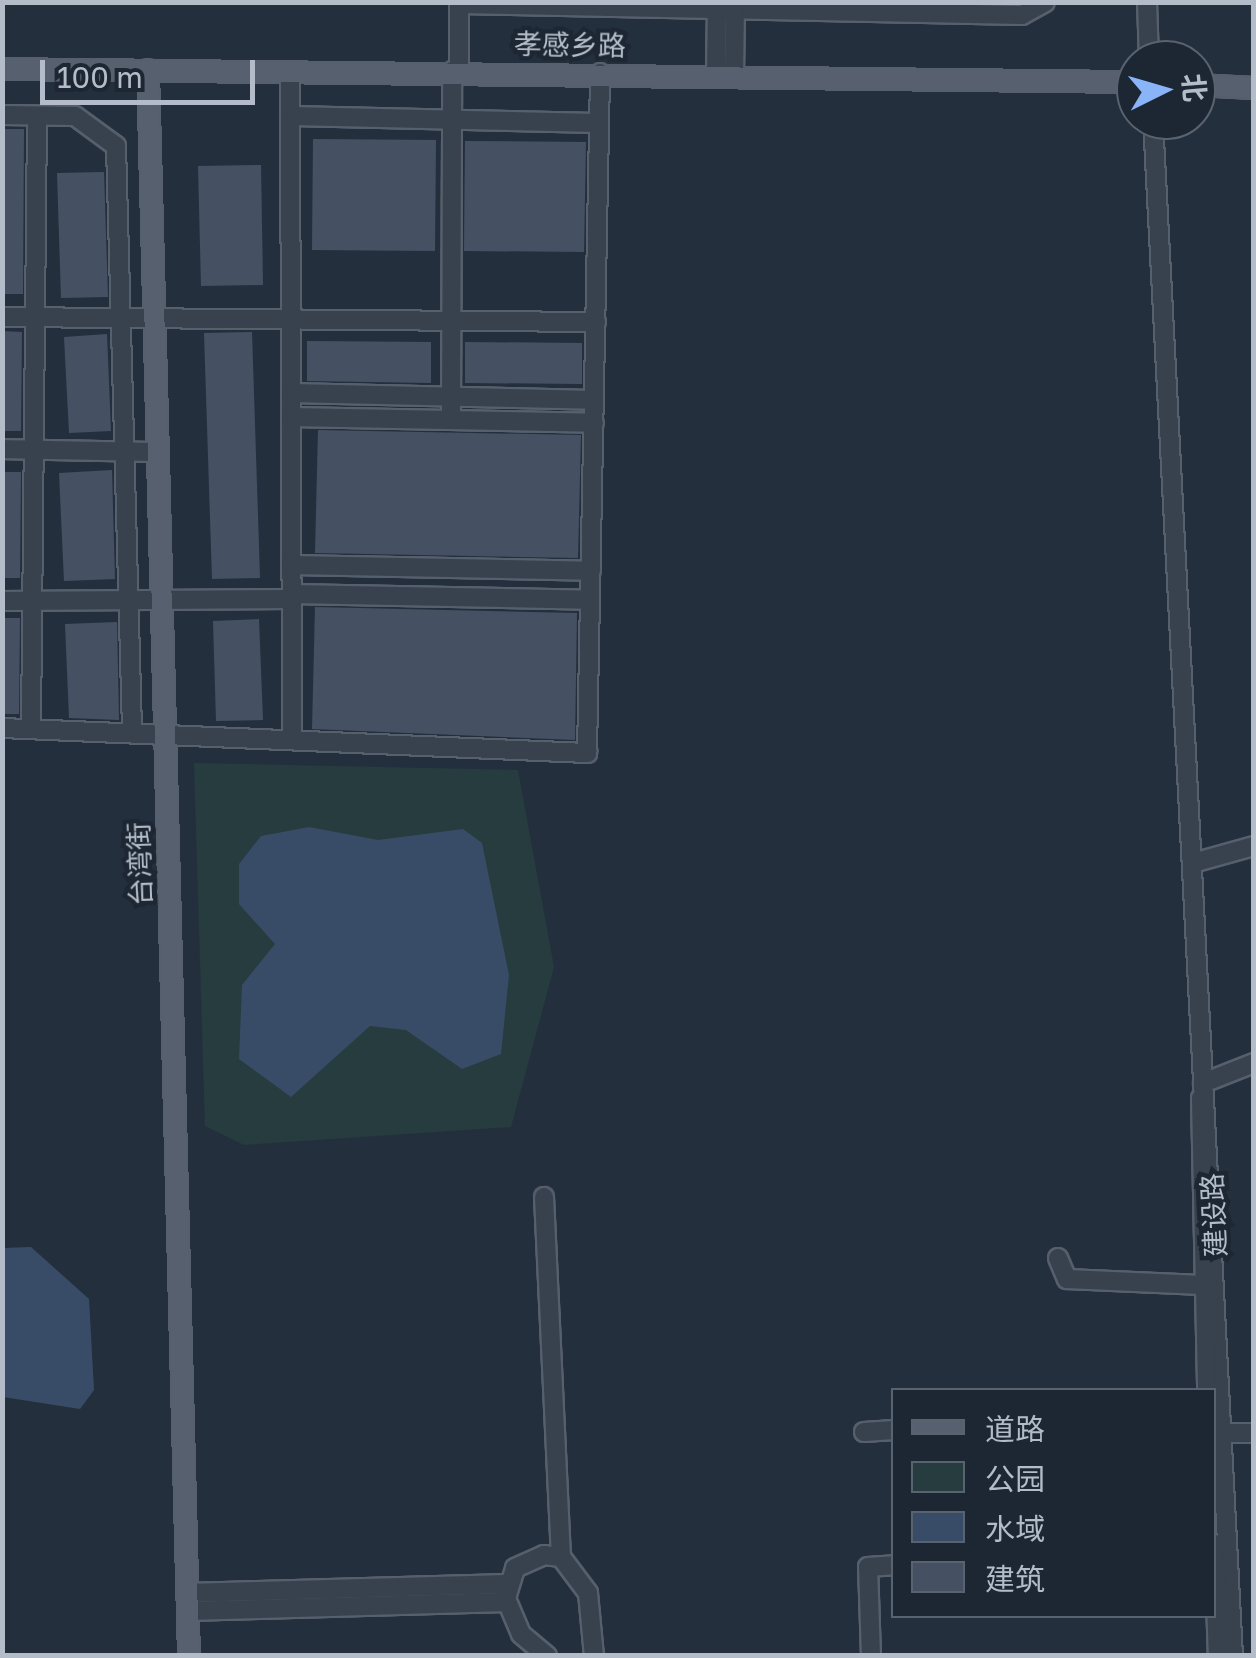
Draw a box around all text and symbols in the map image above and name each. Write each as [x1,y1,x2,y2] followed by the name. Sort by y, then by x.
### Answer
[514,27,626,63] street label: 孝感乡路
[45,40,260,102] scale bar
[1116,40,1216,140] north arrow
[57,59,143,95] text: 100 m
[1177,72,1212,103] text: 北
[122,821,158,907] street label: 台湾街
[1195,1172,1233,1258] street label: 建设路
[891,1388,1216,1618] legend
[985,1411,1045,1447] text: 道路
[985,1461,1045,1497] text: 公园
[985,1511,1045,1547] text: 水域
[985,1561,1045,1597] text: 建筑

